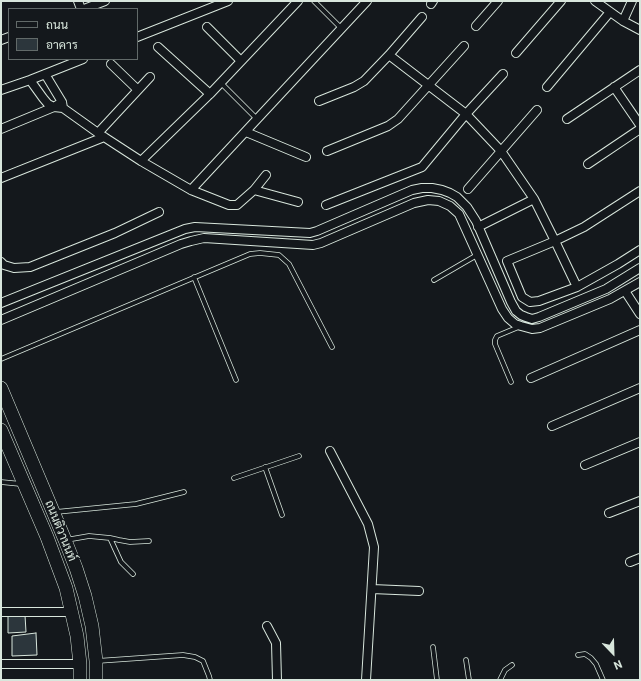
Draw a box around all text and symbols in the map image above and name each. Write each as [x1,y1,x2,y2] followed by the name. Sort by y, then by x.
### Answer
[8,8,138,60] legend
[46,18,68,32] text: ถนน
[46,38,78,52] text: อาคาร
[41,498,79,564] street label: ถนนติวานนท์
[593,633,633,673] north arrow
[612,657,624,672] text: N

